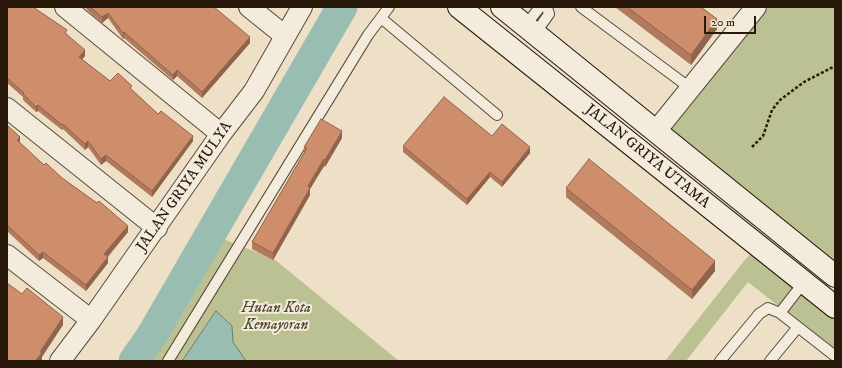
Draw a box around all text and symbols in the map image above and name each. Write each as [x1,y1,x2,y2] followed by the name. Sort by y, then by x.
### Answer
[706,8,758,34] scale bar
[711,15,735,30] text: 20 m
[581,101,713,213] street label: JALAN GRIYA UTAMA
[133,119,237,255] street label: JALAN GRIYA MULYA
[241,300,311,335] park label: Hutan Kota Kemayoran

